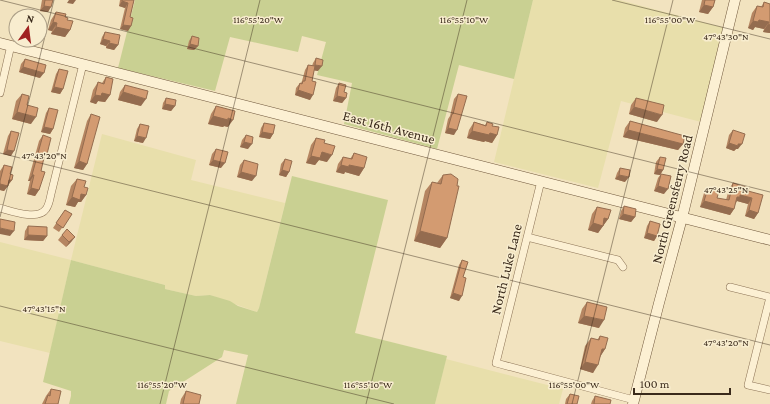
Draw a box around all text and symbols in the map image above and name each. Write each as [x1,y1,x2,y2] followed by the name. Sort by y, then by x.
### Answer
[8,8,48,48] north arrow
[25,12,36,25] text: N
[233,14,284,25] text: 116°55'20"W
[440,14,489,25] text: 116°55'10"W
[645,14,696,25] text: 116°55'00"W
[703,31,749,42] text: 47°43'30"N
[341,107,437,147] street label: East 16th Avenue
[648,132,696,265] street label: North Greensferry Road
[21,150,67,161] text: 47°43'20"N
[704,184,749,195] text: 47°43'25"N
[487,222,525,316] street label: North Luke Lane
[22,303,66,314] text: 47°43'15"N
[703,337,749,348] text: 47°43'20"N
[634,370,730,396] scale bar
[640,377,670,391] text: 100 m
[137,379,188,390] text: 116°55'20"W
[344,379,393,390] text: 116°55'10"W
[549,379,600,390] text: 116°55'00"W

